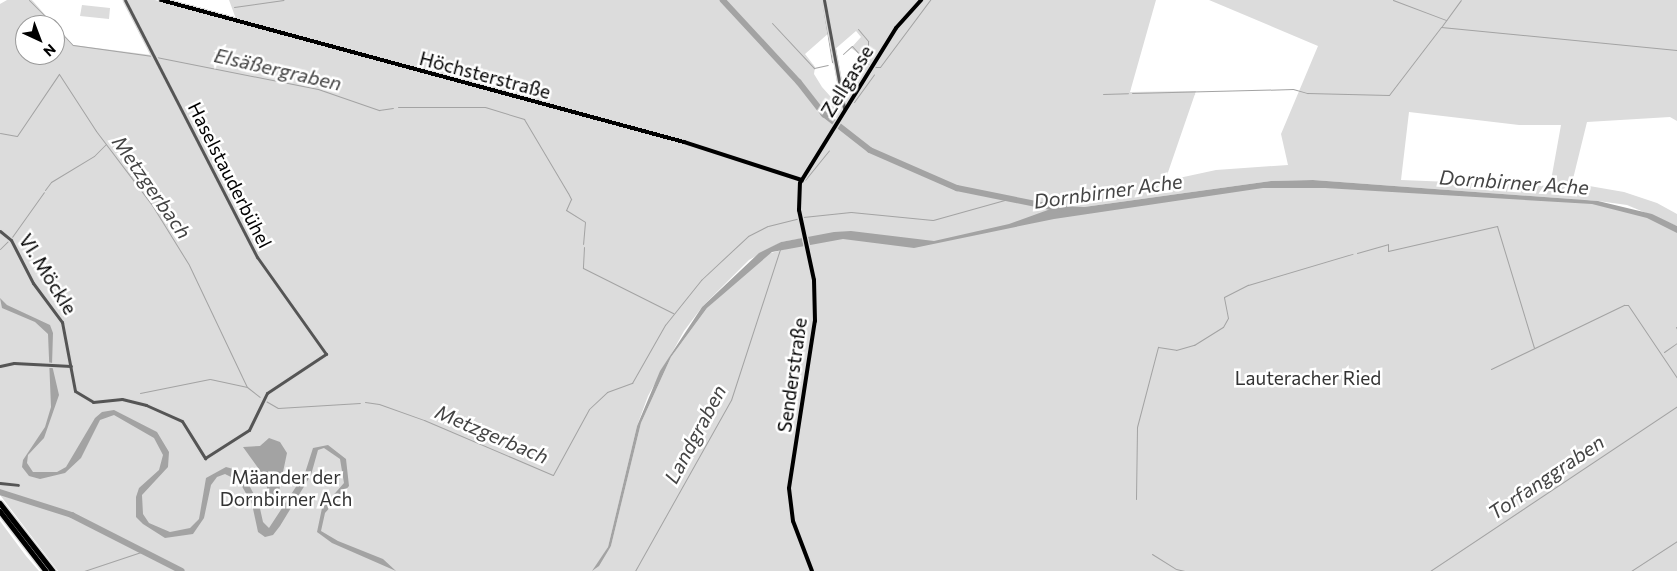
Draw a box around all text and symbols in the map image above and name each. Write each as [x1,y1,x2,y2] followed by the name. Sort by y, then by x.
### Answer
[15,15,65,65] north arrow
[40,41,60,60] text: N
[816,41,878,121] street label: Zellgasse
[212,43,344,95] water label: Elsäßergraben
[417,47,553,103] street label: Höchsterstraße
[183,98,277,252] street label: Haselstauderbühel
[108,131,196,243] water label: Metzgerbach
[1438,165,1590,199] water label: Dornbirner Ache
[1032,169,1184,213] water label: Dornbirner Ache
[14,230,82,318] street label: VI. Möckle
[773,316,811,434] street label: Senderstraße
[1235,367,1381,389] park label: Lauteracher Ried
[659,381,731,487] water label: Landgraben
[432,399,552,469] water label: Metzgerbach
[1483,429,1609,525] water label: Torfanggraben
[220,466,352,510] park label: Mäander der Dornbirner Ach

